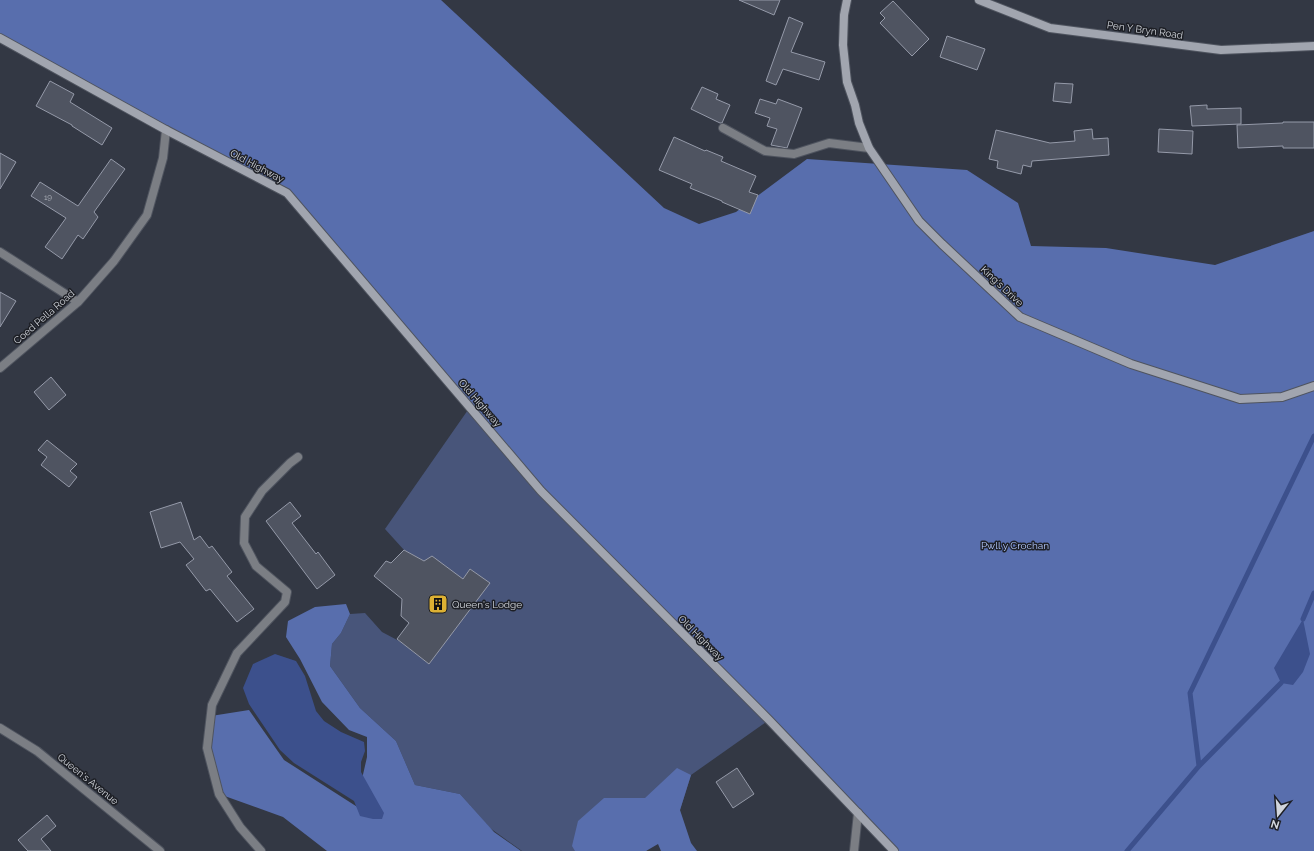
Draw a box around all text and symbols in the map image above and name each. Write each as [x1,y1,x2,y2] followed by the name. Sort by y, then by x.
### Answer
[1106,19,1184,41] street label: Pen Y Bryn Road
[228,147,286,185] street label: Old Highway
[44,192,52,202] house number: 19
[979,264,1025,308] street label: King's Drive
[11,288,77,346] street label: Coed Pella Road
[456,377,504,429] street label: Old Highway
[981,540,1049,551] park label: Pwll y Crochan
[427,593,449,615] building icon: Queen's Lodge
[452,599,522,610] place label: Queen's Lodge
[676,613,726,663] street label: Old Highway
[55,751,121,807] street label: Queen's Avenue
[1258,795,1298,835] north arrow
[1269,817,1281,832] text: N

